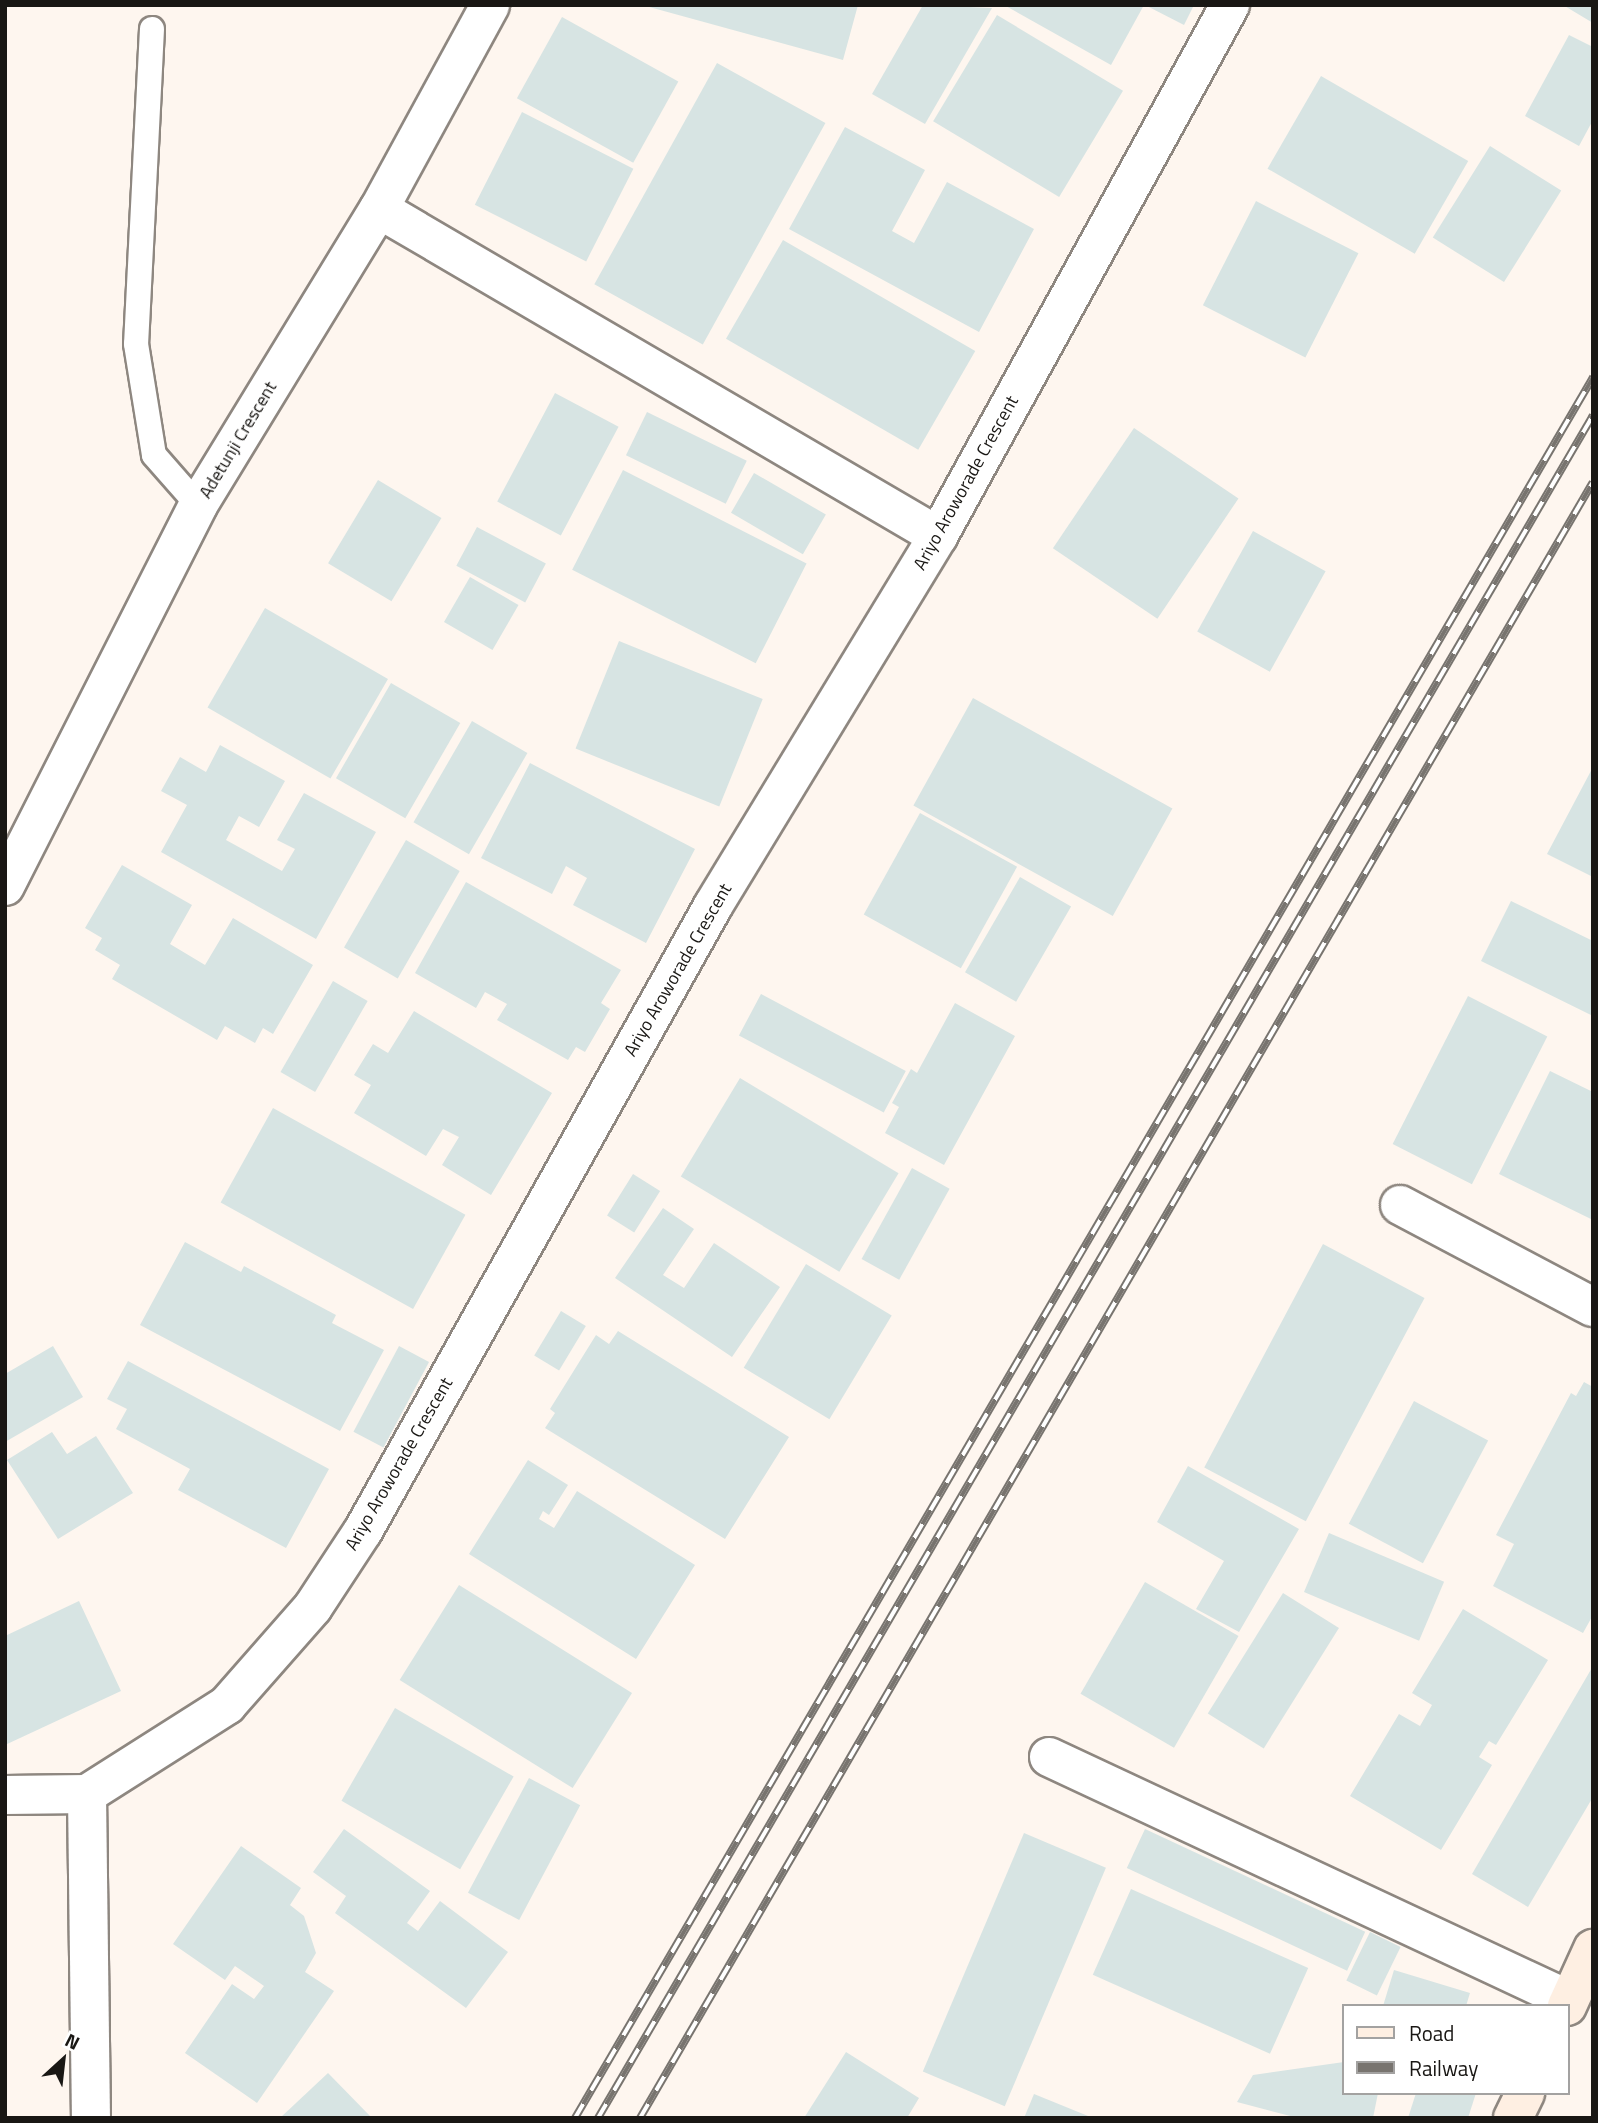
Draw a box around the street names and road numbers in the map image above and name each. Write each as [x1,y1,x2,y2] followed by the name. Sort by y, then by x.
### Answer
[195,378,281,502] street label: Adetunji Crescent
[909,392,1023,574] street label: Ariyo Aroworade Crescent
[620,880,736,1060] street label: Ariyo Aroworade Crescent
[341,1374,457,1554] street label: Ariyo Aroworade Crescent

